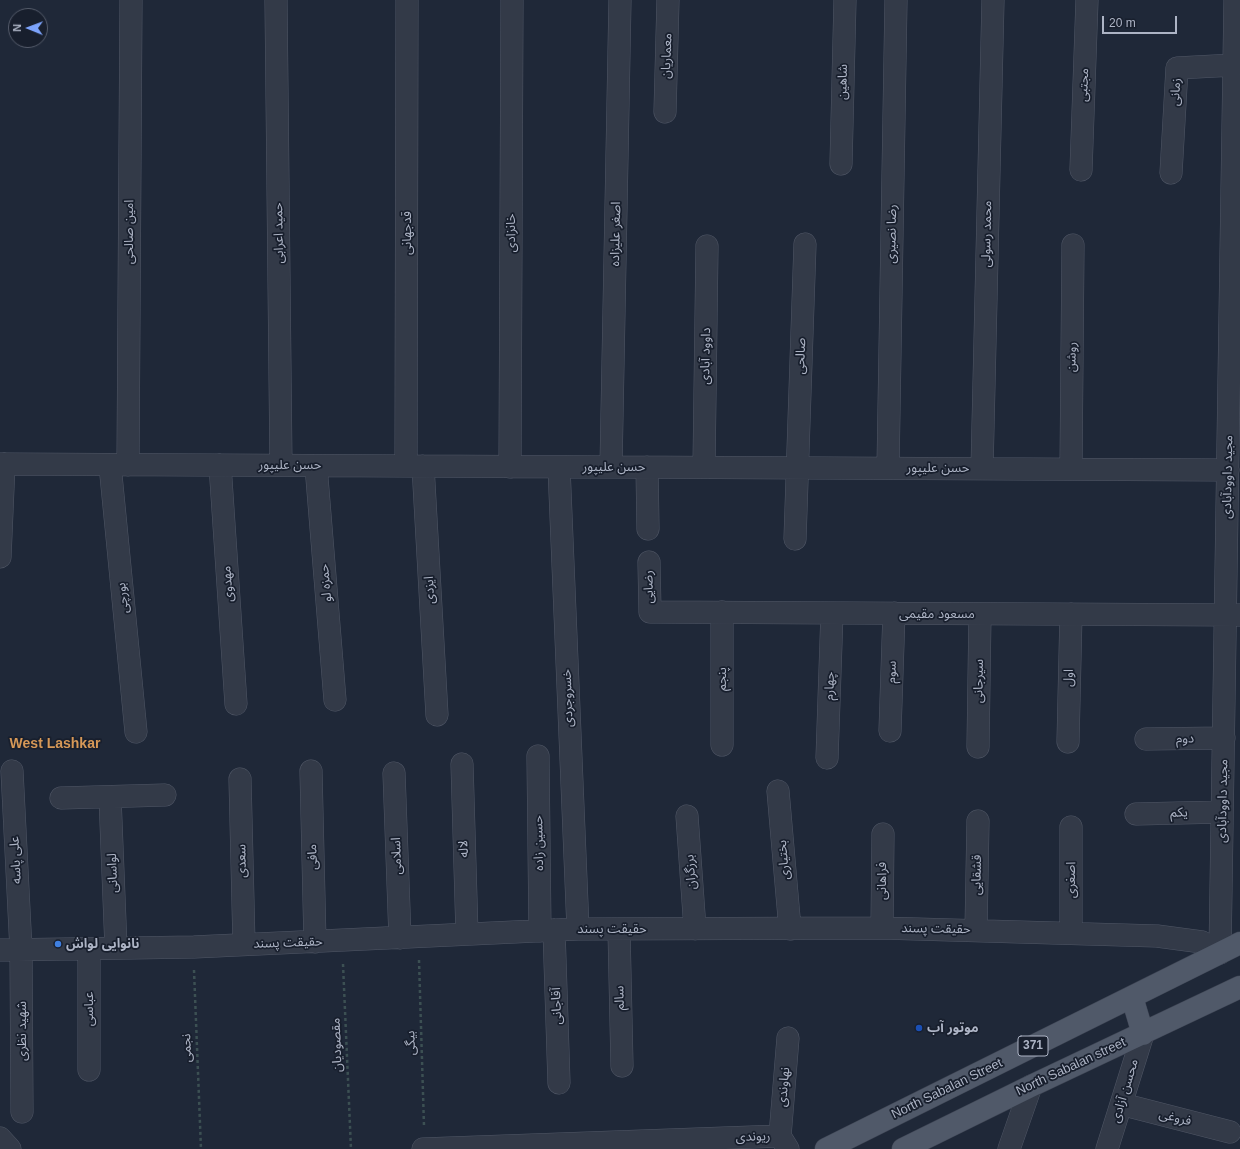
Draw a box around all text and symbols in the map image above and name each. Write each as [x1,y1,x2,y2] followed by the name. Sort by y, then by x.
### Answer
[8,8,48,48] north arrow
[1104,8,1179,34] scale bar
[1109,16,1136,30] text: 20 m
[11,24,23,32] text: N
[658,33,676,79] street label: معماریان
[835,64,851,100] street label: شاهین
[1076,68,1092,102] street label: مجتبی
[1167,78,1185,106] street label: زمانی
[121,200,137,264] street label: امین صالحی
[979,200,995,268] street label: محمد رسولی
[608,201,624,267] street label: اصغر علیزاده
[271,202,287,264] street label: حمید اعرابی
[884,204,900,264] street label: رضا نصیری
[399,211,415,255] street label: قدجهانی
[503,214,519,252] street label: خانزادی
[698,327,714,385] street label: داوود آبادی
[793,337,809,375] street label: صالحی
[1064,342,1080,372] street label: روشن
[1219,435,1237,519] street label: مجید داوودآبادی
[259,457,321,473] street label: حسن علیپور
[583,459,645,475] street label: حسن علیپور
[907,460,969,476] street label: حسن علیپور
[317,563,335,603] street label: حمزه لو
[219,565,237,603] street label: مهدوی
[641,570,657,604] street label: رضایی
[421,576,439,604] street label: ایزدی
[114,582,132,614] street label: بورچی
[899,606,975,622] street label: مسعود مقیمی
[971,659,987,703] street label: سیرجانی
[884,660,900,684] street label: سوم
[714,667,730,691] street label: پنجم
[559,669,577,727] street label: خسروجردی
[1061,669,1077,687] street label: اول
[822,671,838,701] street label: چهارم
[1176,731,1194,747] street label: دوم
[10,736,100,752] district label: West Lashkar
[1214,759,1232,843] street label: مجید داوودآبادی
[1170,805,1188,821] street label: یکم
[531,815,547,871] street label: حسین زاده
[7,836,25,884] street label: علی پاسه
[389,837,405,875] street label: اسلامی
[774,839,794,881] street label: بختیاری
[456,840,472,858] street label: لاله
[234,844,250,878] street label: سعدی
[305,844,321,870] street label: مافی
[105,853,121,893] street label: لواسانی
[682,854,700,890] street label: برزگران
[969,855,985,895] street label: قشقایی
[874,862,890,900] street label: فراهانی
[1063,862,1079,898] street label: اصغری
[577,921,647,937] street label: حقیقت پسند
[901,921,971,937] street label: حقیقت پسند
[253,934,323,952] street label: حقیقت پسند
[66,936,139,952] place label: نانوایی لواش
[53,939,63,949] marker: نانوایی لواش
[612,986,628,1010] street label: سالم
[549,987,565,1025] street label: آقاجانی
[81,992,97,1026] street label: عباسی
[14,1001,30,1061] street label: شهید نظری
[328,1017,346,1073] street label: مقصودیان
[927,1020,979,1036] place label: موتور آب
[914,1023,924,1033] marker: موتور آب
[403,1030,419,1056] street label: بیگی
[179,1033,195,1063] street label: نجمی
[1014,1035,1128,1099] street label: North Sabalan street
[1018,1036,1048,1056] road number: 371
[889,1055,1005,1123] street label: North Sabalan Street
[1108,1057,1142,1125] street label: محسن آزادی
[774,1066,794,1108] street label: نهاوندی
[1157,1106,1193,1130] street label: فروغی
[735,1129,771,1145] street label: ریوندی

